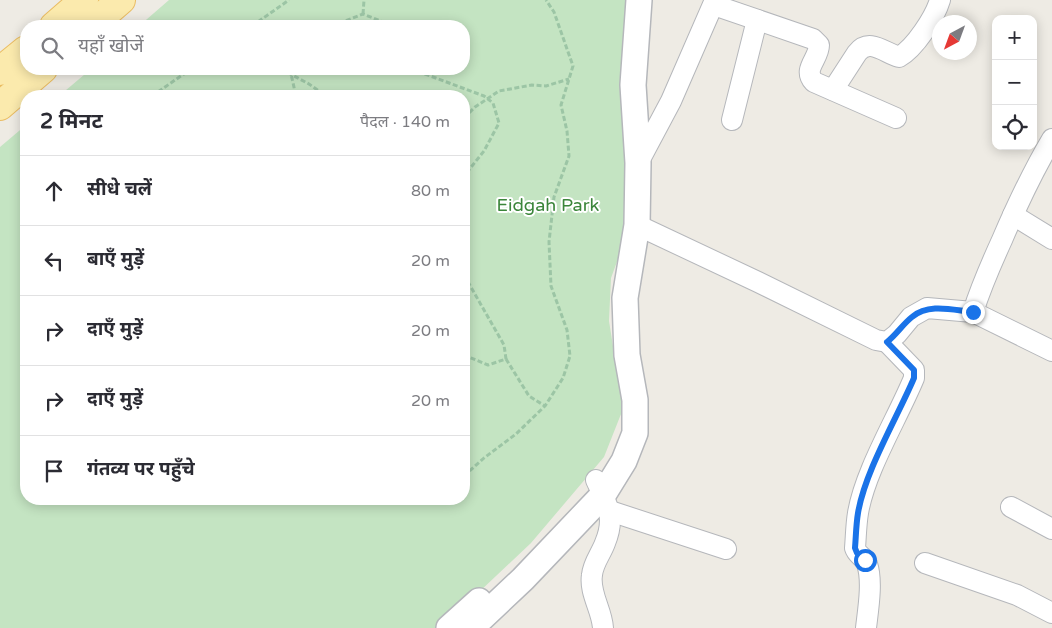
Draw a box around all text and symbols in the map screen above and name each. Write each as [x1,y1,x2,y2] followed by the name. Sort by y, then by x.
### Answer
[932,15,977,60] north arrow
[992,15,1037,150] map controls
[992,15,1037,60] button: +
[20,20,470,75] search box
[38,34,66,62] icon: search
[78,35,144,57] text: यहाँ खोजें
[992,60,1037,105] button: −
[992,105,1037,150] button: locate
[40,109,103,134] text: 2 मिनट
[360,112,450,132] text: पैदल · 140 m
[40,177,68,205] icon: ahead
[87,178,152,200] text: सीधे चलें
[411,181,450,201] text: 80 m
[497,194,600,216] park label: Eidgah Park
[40,247,68,275] icon: left
[87,248,144,270] text: बाएँ मुड़ें
[411,251,450,271] text: 20 m
[962,301,985,324] route end
[40,317,68,345] icon: right
[87,318,143,340] text: दाएँ मुड़ें
[411,321,450,341] text: 20 m
[40,387,68,415] icon: right
[87,388,143,410] text: दाएँ मुड़ें
[411,391,450,411] text: 20 m
[40,457,68,485] icon: arrive
[87,458,195,480] text: गंतव्य पर पहुँचे
[854,549,877,572] route start

